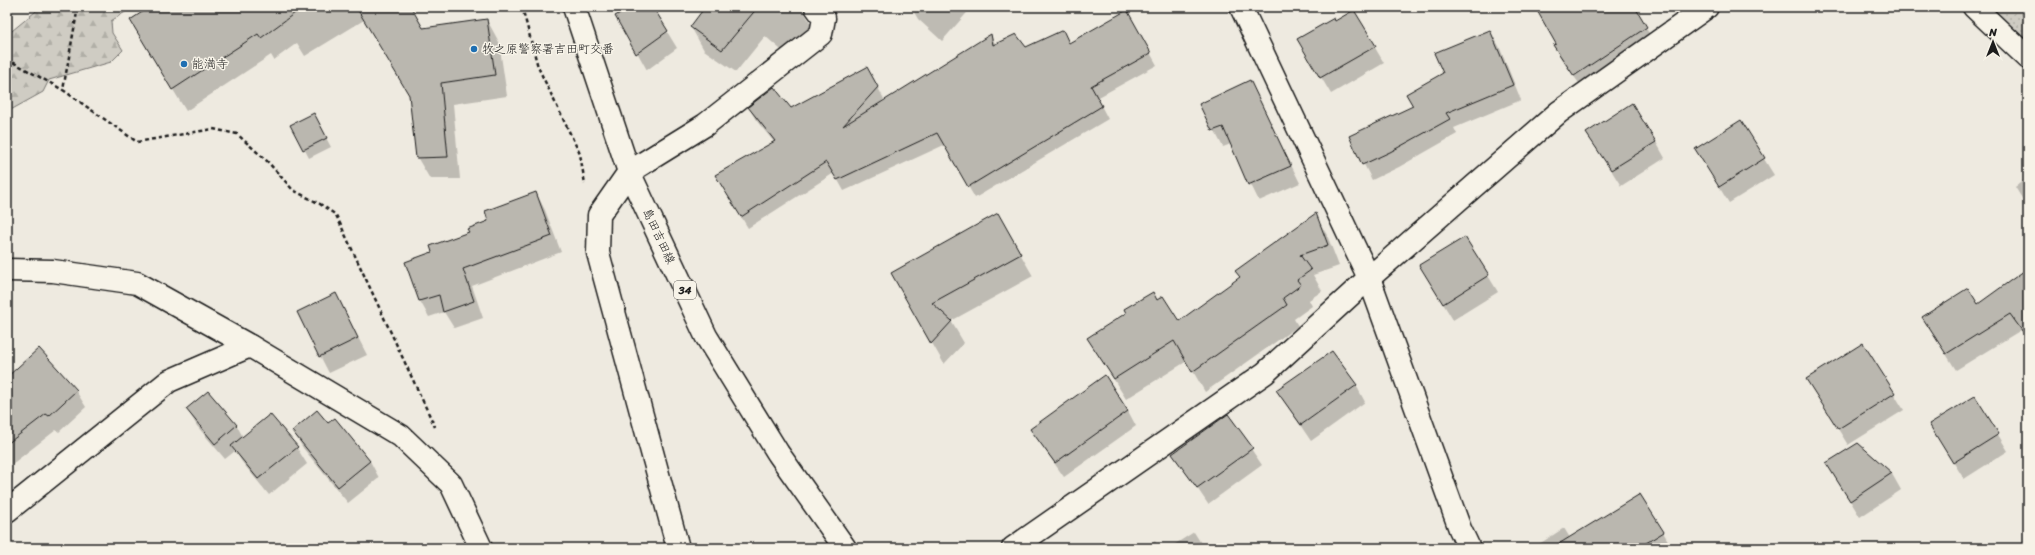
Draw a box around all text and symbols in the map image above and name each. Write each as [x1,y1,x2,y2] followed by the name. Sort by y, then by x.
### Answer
[1973,22,2013,62] north arrow
[1988,23,1997,42] text: N
[482,38,614,60] place label: 牧之原警察署吉田町交番
[469,44,479,54] marker: 牧之原警察署吉田町交番
[192,53,228,75] place label: 能満寺
[179,59,189,69] marker: 能満寺
[636,204,682,268] street label: 島田吉田線
[674,281,696,299] road number: 34

